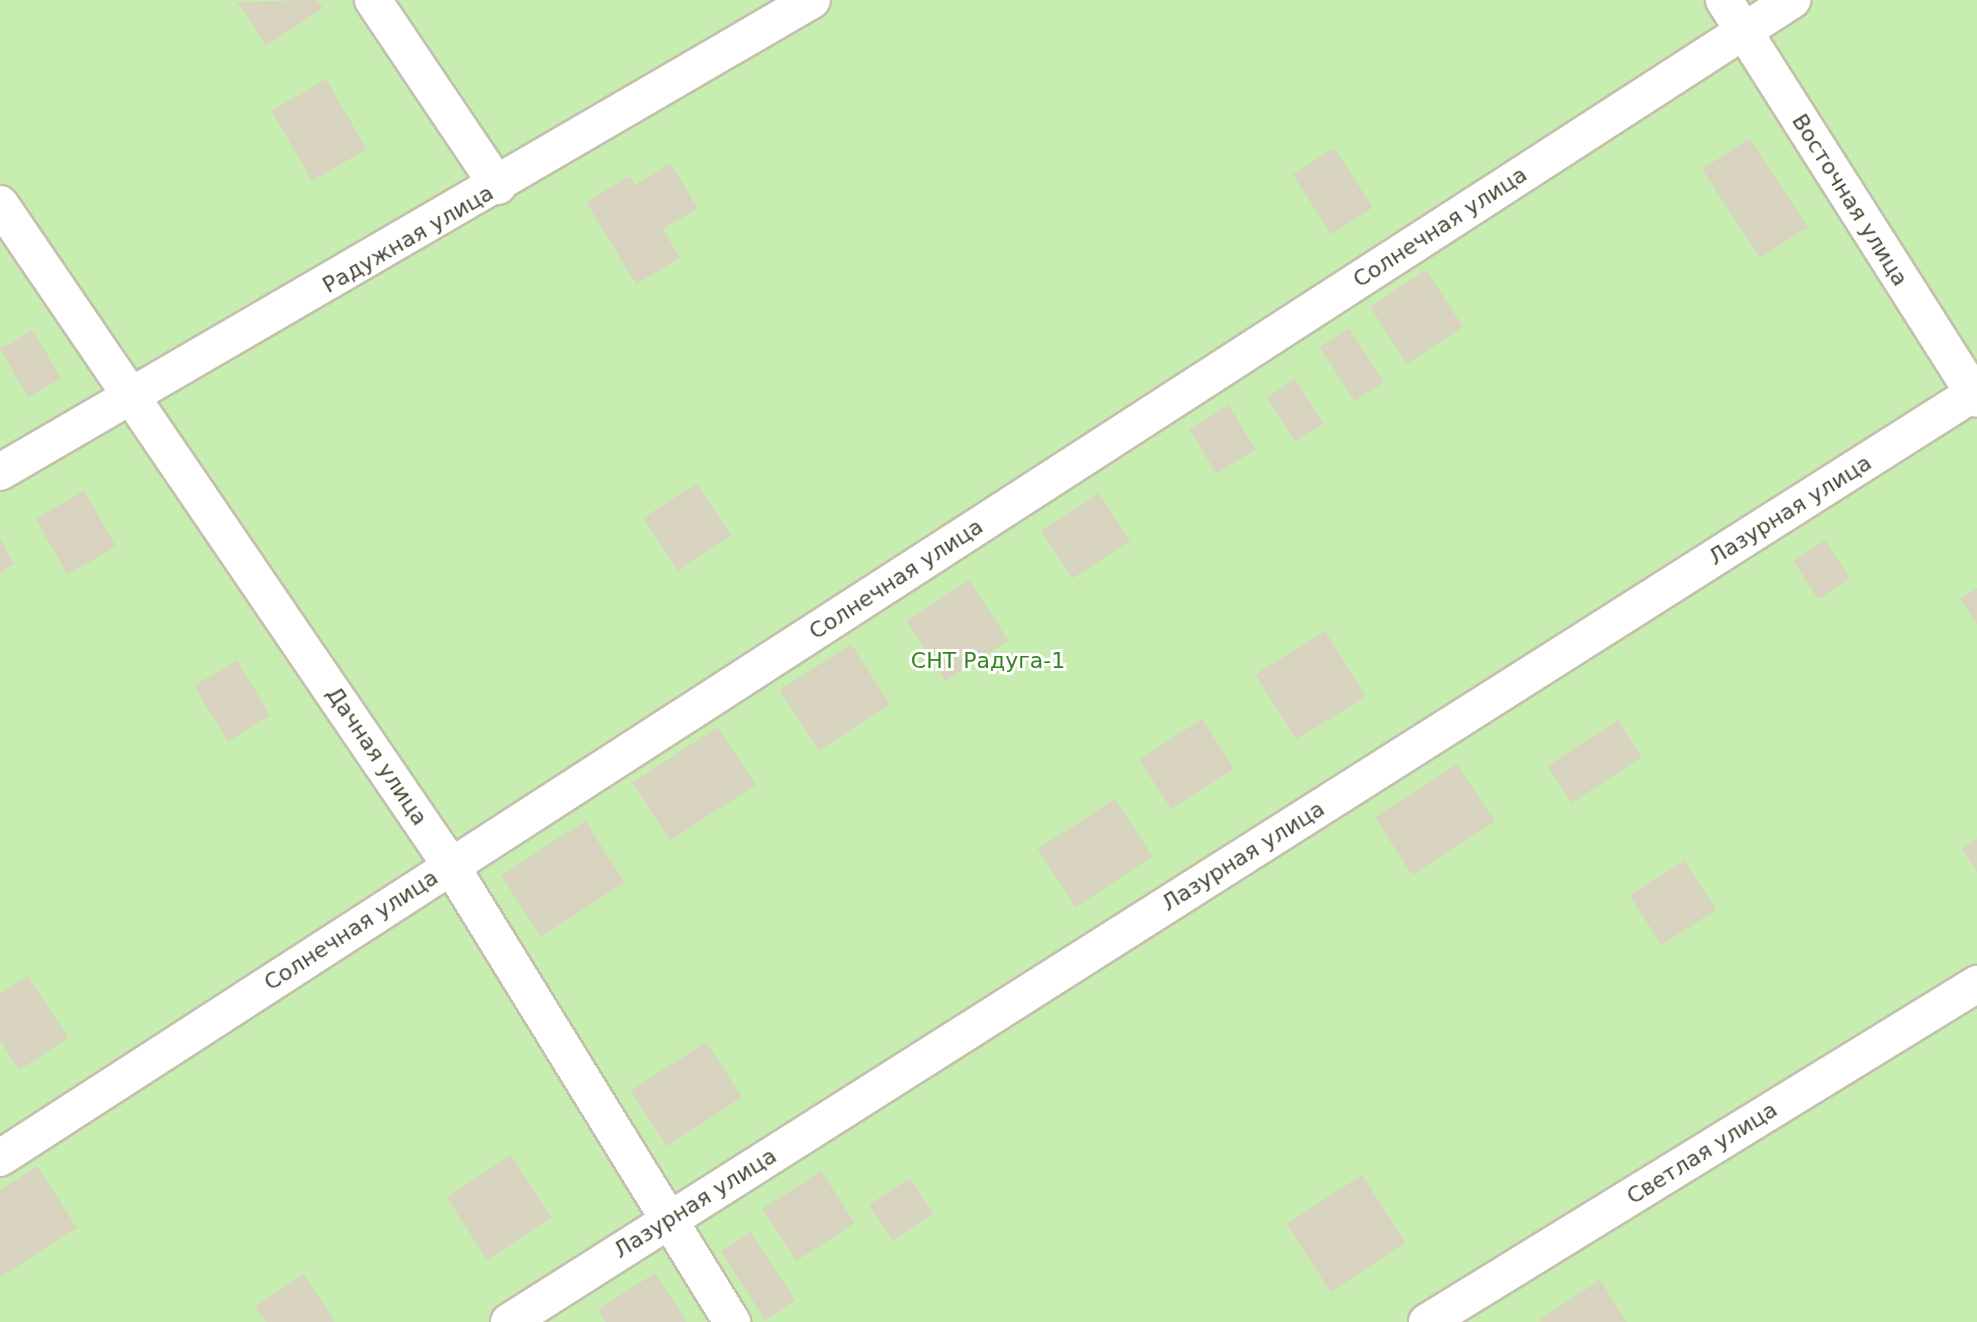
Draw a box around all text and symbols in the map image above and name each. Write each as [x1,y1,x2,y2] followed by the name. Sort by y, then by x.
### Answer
[1786,109,1914,291] street label: Восточная улица
[1348,161,1532,293] street label: Солнечная улица
[318,179,498,299] street label: Радужная улица
[1704,449,1876,571] street label: Лазурная улица
[804,513,988,645] street label: Солнечная улица
[911,648,1065,674] park label: СНТ Радуга-1
[321,682,433,830] street label: Дачная улица
[1157,795,1329,917] street label: Лазурная улица
[259,864,443,996] street label: Солнечная улица
[1622,1096,1782,1210] street label: Светлая улица
[609,1142,781,1264] street label: Лазурная улица

